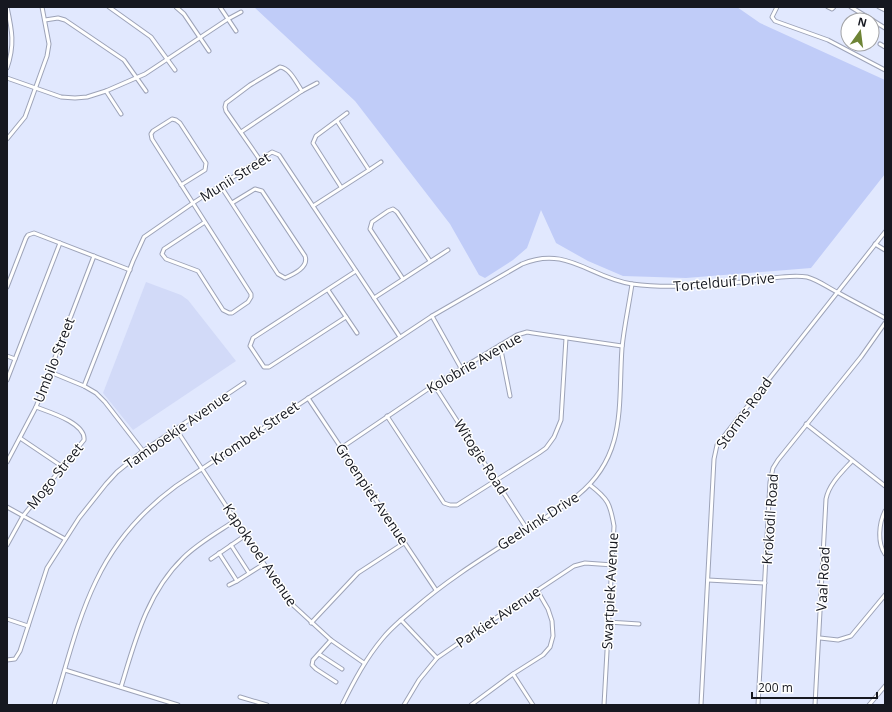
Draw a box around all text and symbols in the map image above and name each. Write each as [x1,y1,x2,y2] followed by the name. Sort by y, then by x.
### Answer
[840,12,880,52] north arrow
[856,13,869,30] text: N
[196,147,274,206] street label: Munii Street
[673,268,775,295] street label: Tortelduif Drive
[29,314,79,405] street label: Umbilo Street
[423,328,525,398] street label: Kolobrie Avenue
[711,373,776,452] street label: Storms Road
[120,386,233,473] street label: Tamboekie Avenue
[207,396,302,469] street label: Krombek Street
[450,416,513,498] street label: Witogie Road
[22,439,87,513] street label: Mogo Street
[332,439,413,548] street label: Groenpiet Avenue
[757,473,782,565] street label: Krokodil Road
[493,487,582,554] street label: Geelvink Drive
[219,500,302,610] street label: Kapokvoel Avenue
[597,532,622,650] street label: Swartpiek Avenue
[811,546,834,612] street label: Vaal Road
[452,581,544,652] street label: Parkiet Avenue
[752,674,877,700] scale bar
[758,679,793,696] text: 200 m

